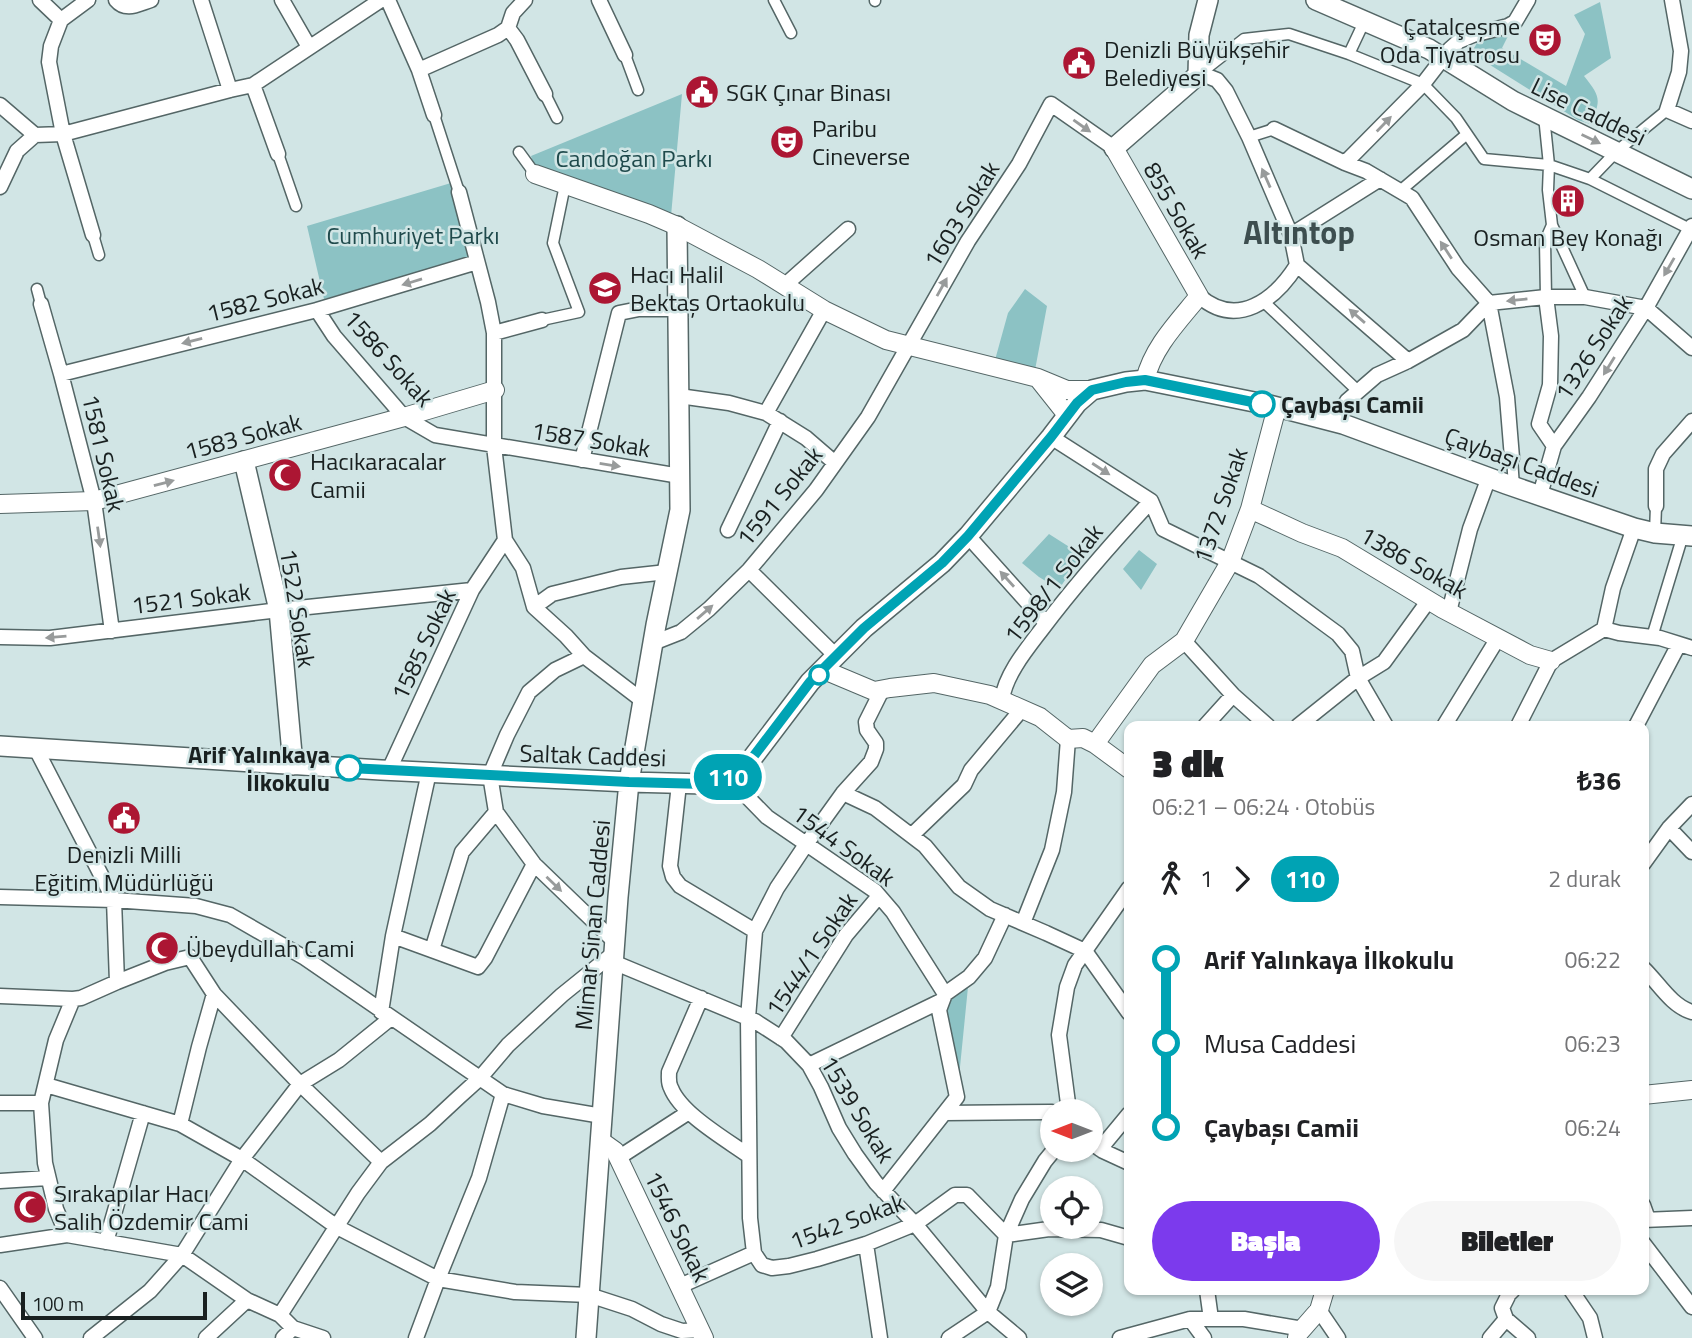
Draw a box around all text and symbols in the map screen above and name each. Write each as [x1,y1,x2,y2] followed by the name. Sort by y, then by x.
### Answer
[1380,8,1520,72] place label: Çatalçeşme Oda Tiyatrosu
[1526,21,1564,59] theatre icon: Çatalçeşme Oda Tiyatrosu
[1104,31,1290,95] place label: Denizli Büyükşehir Belediyesi
[1060,44,1098,82] public building icon: Denizli Büyükşehir Belediyesi
[1525,68,1653,154] street label: Lise Caddesi
[683,73,721,111] public building icon: SGK Çınar Binası
[726,74,891,110] place label: SGK Çınar Binası
[812,110,910,174] place label: Paribu Cineverse
[1376,115,1393,132] one-way arrow
[1073,119,1091,133] one-way arrow
[768,123,806,161] theatre icon: Paribu Cineverse
[1581,133,1601,144] one-way arrow
[555,140,713,176] park label: Candoğan Parkı
[914,153,1008,274] street label: 1603 Sokak
[1135,155,1219,265] street label: 855 Sokak
[1260,168,1272,188] one-way arrow
[1549,182,1587,220] building icon: Osman Bey Konağı
[1243,208,1355,256] district label: Altıntop
[326,217,500,253] park label: Cumhuriyet Parkı
[1473,219,1663,255] place label: Osman Bey Konağı
[1440,240,1453,260] one-way arrow
[630,256,805,320] place label: Hacı Halil Bektaş Ortaokulu
[1663,257,1675,277] one-way arrow
[203,267,328,331] street label: 1582 Sokak
[586,269,624,307] school or university icon: Hacı Halil Bektaş Ortaokulu
[401,277,422,287] one-way arrow
[936,277,948,297] one-way arrow
[1545,287,1641,407] street label: 1326 Sokak
[1506,295,1528,306] one-way arrow
[336,301,443,415] street label: 1586 Sokak
[1348,309,1365,324] one-way arrow
[181,336,203,347] one-way arrow
[1603,356,1616,375] one-way arrow
[1281,386,1424,422] place label: Çaybaşı Camii
[73,391,135,516] street label: 1581 Sokak
[1249,391,1275,417] marker: Çaybaşı Camii
[181,403,306,469] street label: 1583 Sokak
[529,412,653,466] street label: 1587 Sokak
[1440,417,1604,507] street label: Çaybaşı Caddesi
[727,438,831,554] street label: 1591 Sokak
[1183,442,1257,567] street label: 1372 Sokak
[310,443,446,507] place label: Hacıkaracalar Camii
[266,456,304,494] mosque icon: Hacıkaracalar Camii
[599,460,621,471] one-way arrow
[1091,462,1111,475] one-way arrow
[154,477,175,487] one-way arrow
[995,515,1112,650] street label: 1598/1 Sokak
[1353,516,1475,608] street label: 1386 Sokak
[94,526,105,548] one-way arrow
[271,546,325,670] street label: 1522 Sokak
[1000,571,1015,588] one-way arrow
[129,573,253,623] street label: 1521 Sokak
[381,582,465,706] street label: 1585 Sokak
[696,605,713,620] one-way arrow
[45,632,67,643] one-way arrow
[809,665,829,685] unlabelled marker
[519,734,667,776] street label: Saltak Caddesi
[1152,734,1224,792] text: 3 dk
[188,736,330,800] place label: Arif Yalınkaya İlkokulu
[688,754,768,800] line badge: 110
[336,755,362,781] marker: Arif Yalınkaya İlkokulu
[708,759,748,795] text: 110
[1577,761,1621,800] text: ₺36
[1152,789,1375,824] text: 06:21 – 06:24 · Otobüs
[785,795,903,895] street label: 1544 Sokak
[105,799,143,837] public building icon: Denizli Milli Eğitim Müdürlüğü
[565,818,619,1032] street label: Mimar Sinan Caddesi
[34,836,214,900] place label: Denizli Milli Eğitim Müdürlüğü
[1152,860,1190,898] icon: walk
[1223,860,1261,898] icon: forward
[1200,861,1213,896] text: 1
[1285,861,1325,897] text: 110
[1548,861,1621,896] text: 2 durak
[545,875,562,891] one-way arrow
[756,884,866,1023] street label: 1544/1 Sokak
[143,929,181,967] mosque icon: Übeydullah Cami
[186,930,354,966] place label: Übeydullah Cami
[1204,940,1454,979] text: Arif Yalınkaya İlkokulu
[1564,942,1621,977] text: 06:22
[1204,1024,1356,1063] text: Musa Caddesi
[1564,1026,1621,1061] text: 06:23
[812,1048,905,1170] street label: 1539 Sokak
[1040,1099,1102,1162] north arrow
[1040,1099,1103,1316] map controls
[1204,1108,1359,1147] text: Çaybaşı Camii
[1564,1110,1621,1145] text: 06:24
[636,1164,721,1288] street label: 1546 Sokak
[54,1175,249,1239] place label: Sırakapılar Hacı Salih Özdemir Cami
[1040,1176,1103,1239] button: locate
[785,1183,910,1258] street label: 1542 Sokak
[11,1188,49,1226] mosque icon: Sırakapılar Hacı Salih Özdemir Cami
[1152,1201,1380,1281] button: Başla
[1394,1201,1621,1281] button: Biletler
[1040,1253,1103,1316] button: layers
[21,1289,206,1321] scale bar
[32,1289,84,1318] text: 100 m

